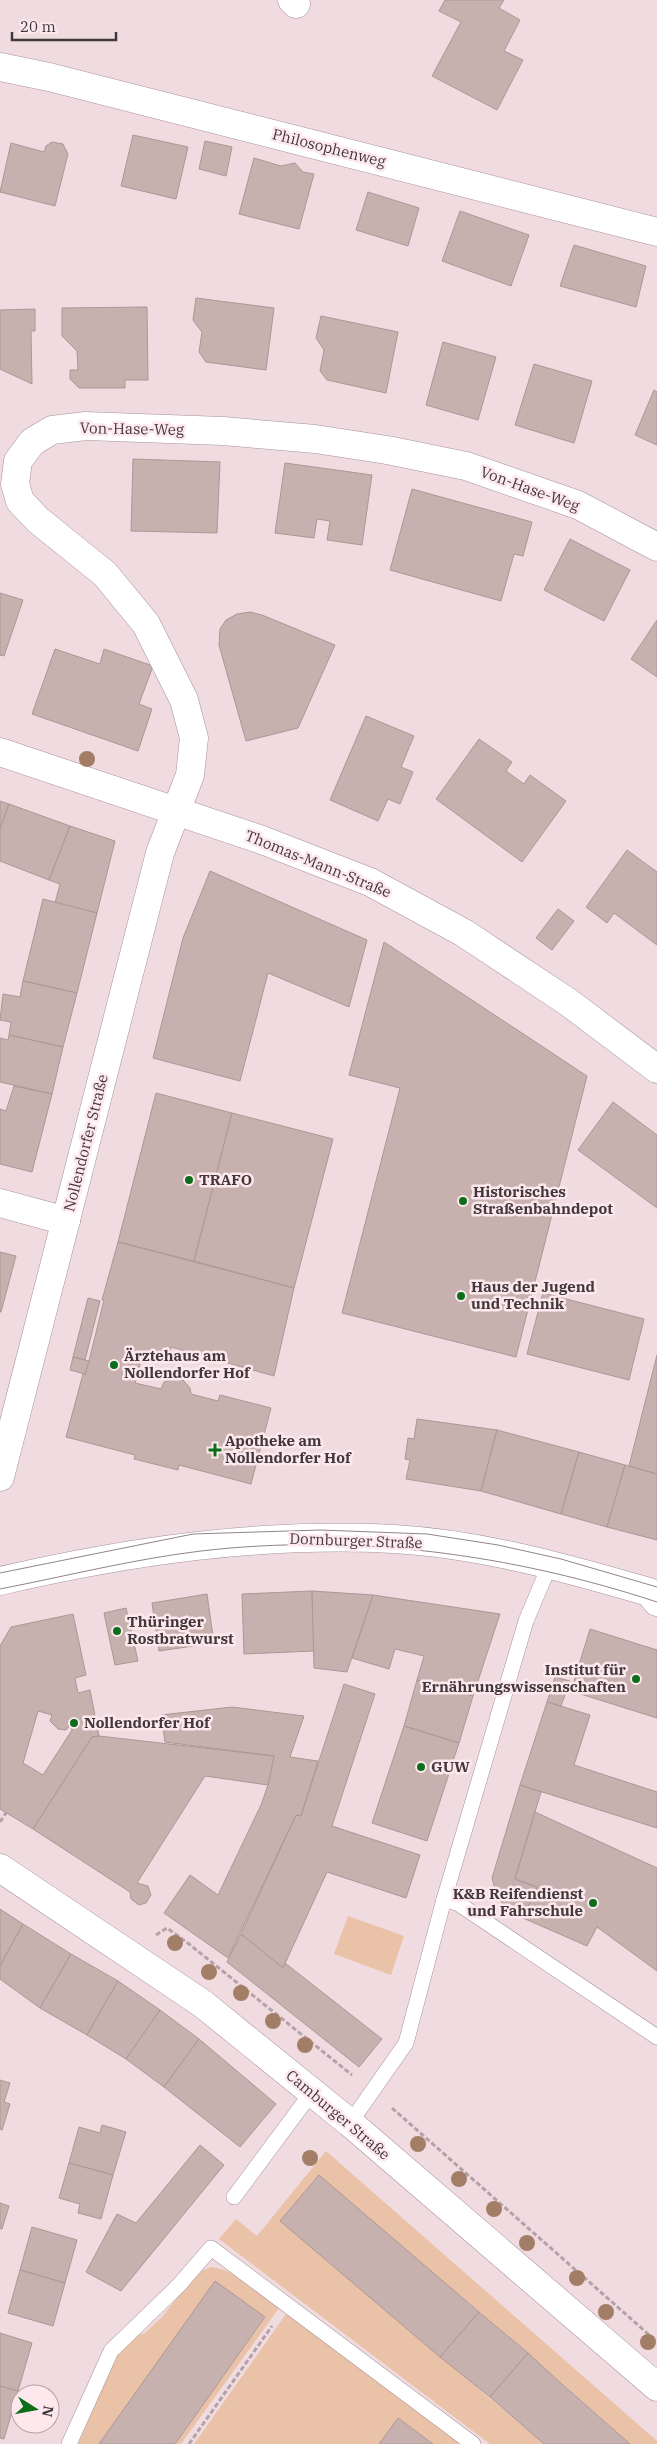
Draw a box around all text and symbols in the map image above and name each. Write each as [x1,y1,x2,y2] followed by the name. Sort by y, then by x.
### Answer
[12,10,116,42] scale bar
[20,17,56,36] text: 20 m
[271,124,388,171] street label: Philosophenweg
[80,418,184,439] street label: Von-Hase-Weg
[478,462,582,515] street label: Von-Hase-Weg
[242,826,394,902] street label: Thomas-Mann-Straße
[59,1072,112,1214] street label: Nollendorfer Straße
[199,1170,252,1189] place label: TRAFO
[183,1174,195,1186] marker: TRAFO
[473,1182,613,1218] place label: Historisches Straßenbahndepot
[457,1195,469,1207] marker: Historisches Straßenbahndepot
[471,1277,596,1313] place label: Haus der Jugend und Technik
[455,1290,467,1302] marker: Haus der Jugend und Technik
[124,1346,251,1382] place label: Ärztehaus am Nollendorfer Hof
[108,1359,120,1371] marker: Ärztehaus am Nollendorfer Hof
[225,1431,352,1467] place label: Apotheke am Nollendorfer Hof
[209,1444,221,1456] marker: Apotheke am Nollendorfer Hof
[289,1529,423,1552] street label: Dornburger Straße
[127,1612,234,1648] place label: Thüringer Rostbratwurst
[111,1625,123,1637] marker: Thüringer Rostbratwurst
[422,1660,627,1696] place label: Institut für Ernährungswissenschaften
[630,1673,642,1685] marker: Institut für Ernährungswissenschaften
[84,1713,211,1732] place label: Nollendorfer Hof
[68,1717,80,1729] marker: Nollendorfer Hof
[431,1757,470,1776] place label: GUW
[415,1761,427,1773] marker: GUW
[453,1884,583,1920] place label: K&B Reifendienst und Fahrschule
[587,1897,599,1909] marker: K&B Reifendienst und Fahrschule
[282,2066,394,2164] street label: Camburger Straße
[10,2384,60,2434] north arrow
[38,2404,58,2419] text: N

